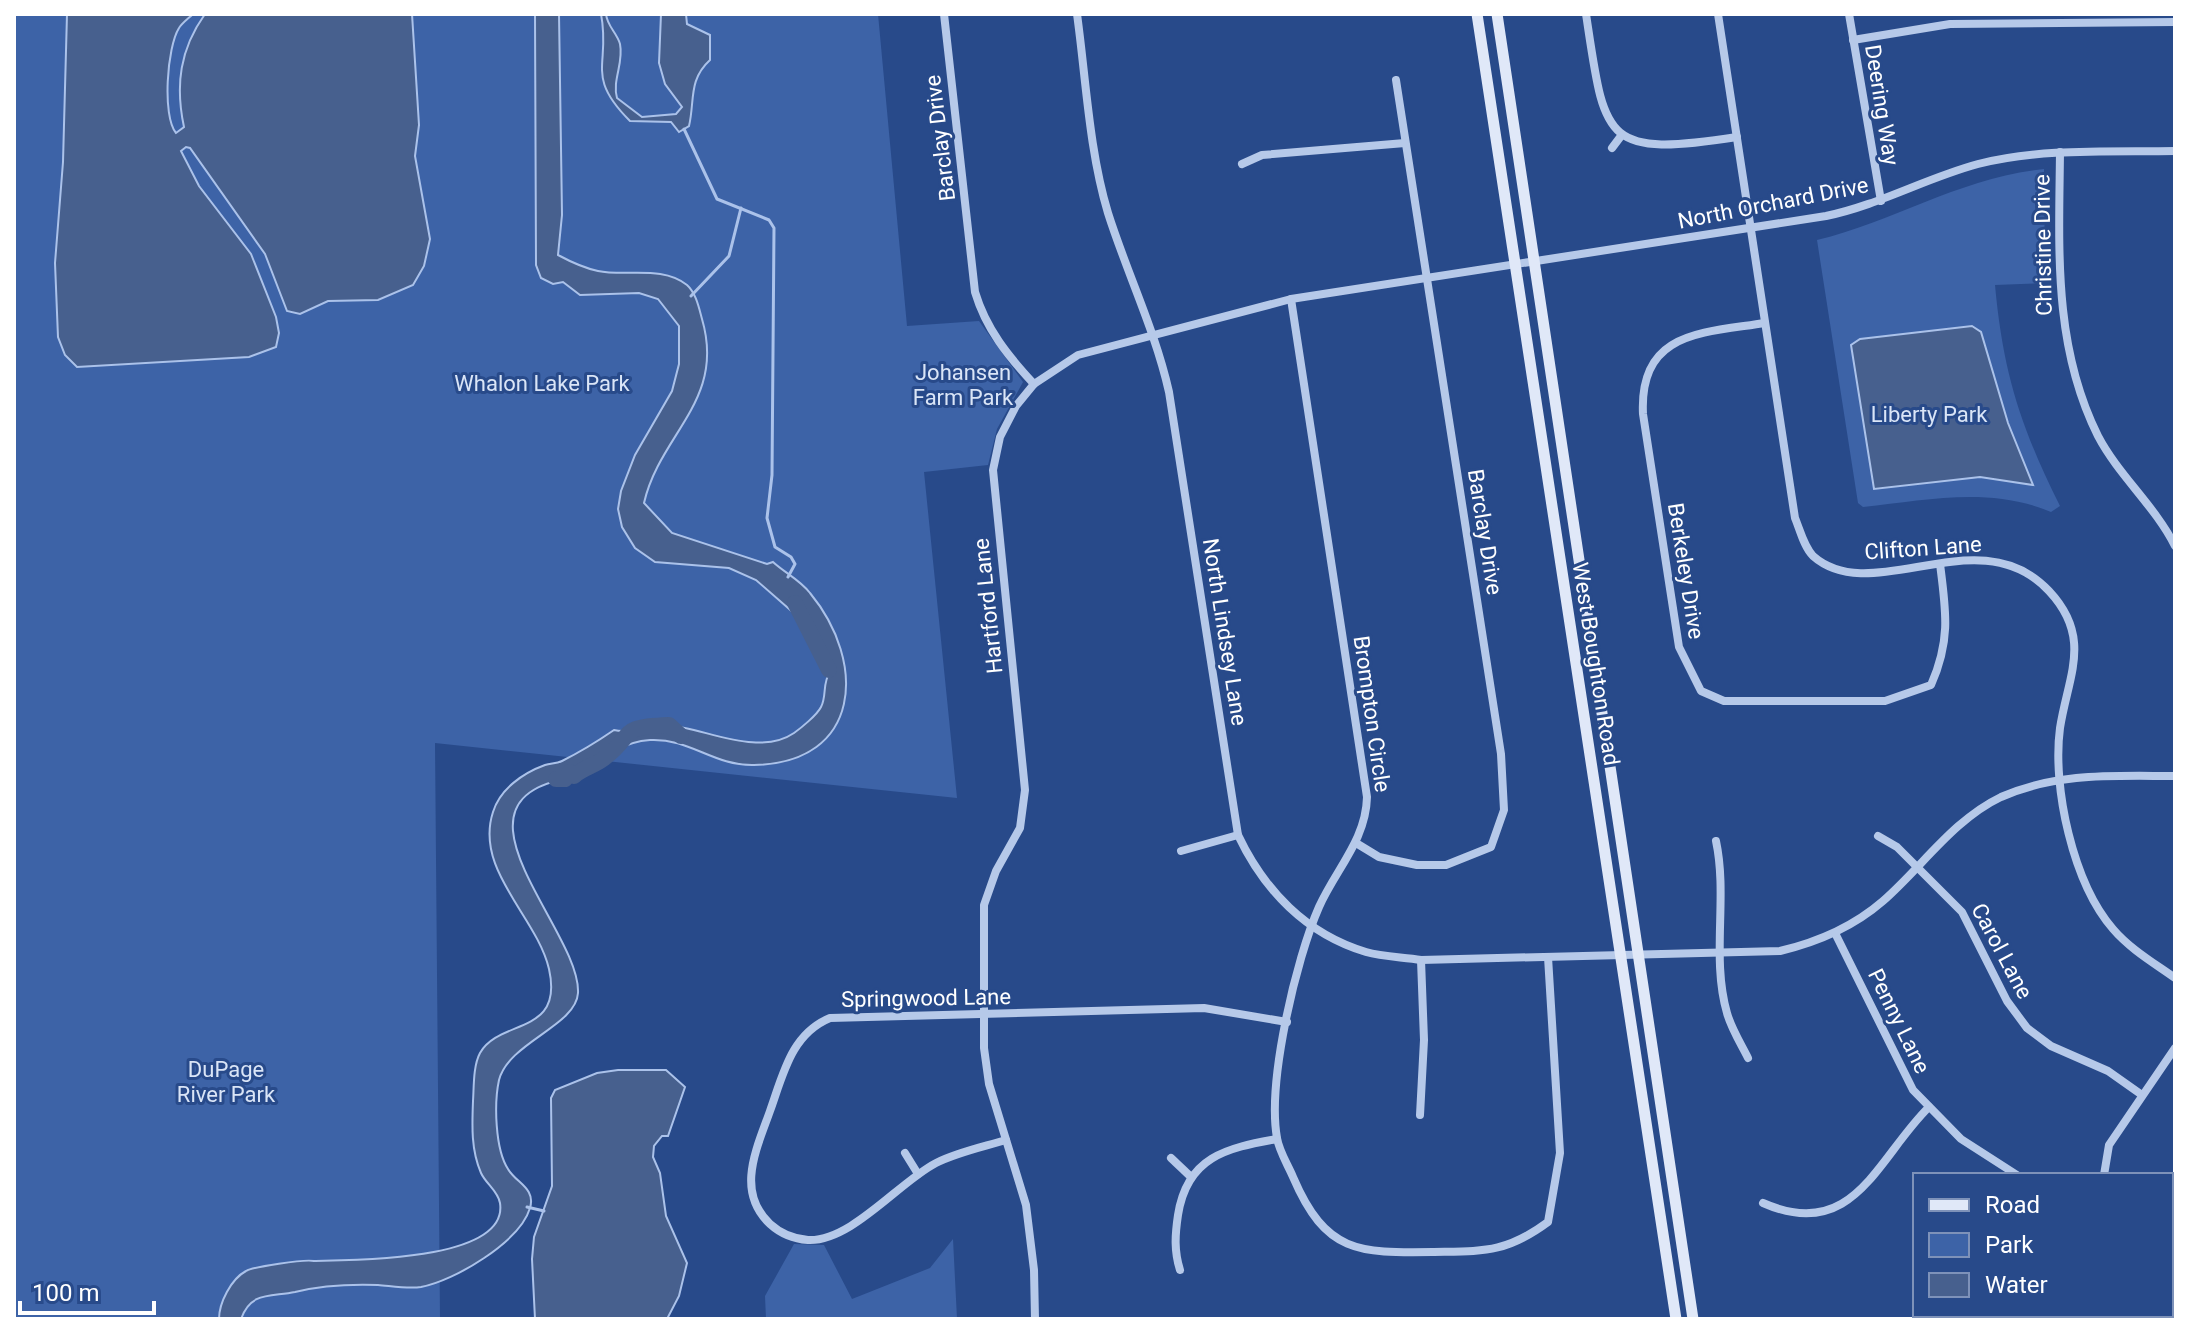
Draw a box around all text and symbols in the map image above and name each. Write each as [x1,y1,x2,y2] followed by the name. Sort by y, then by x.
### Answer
[1860,43,1904,168] street label: Deering Way
[920,74,960,202] street label: Barclay Drive
[1676,172,1870,234] street label: North Orchard Drive
[2029,174,2057,316] street label: Christine Drive
[913,360,1014,410] park label: Johansen Farm Park
[454,371,631,396] park label: Whalon Lake Park
[1871,402,1988,427] park label: Liberty Park
[1463,467,1507,597] street label: Barclay Drive
[1663,501,1709,641] street label: Berkeley Drive
[1864,531,1982,565] street label: Clifton Lane
[968,537,1008,675] street label: Hartford Lane
[1198,537,1252,727] street label: North Lindsey Lane
[1568,561,1624,767] street label: West Boughton Road
[1349,634,1395,794] street label: Brompton Circle
[1966,899,2038,1003] street label: Carol Lane
[1863,965,1935,1077] street label: Penny Lane
[841,984,1011,1012] street label: Springwood Lane
[177,1057,276,1107] park label: DuPage River Park
[1913,1173,2173,1317] legend
[1985,1191,2040,1219] text: Road
[1985,1231,2034,1259] text: Park
[20,1265,154,1315] scale bar
[1985,1271,2048,1299] text: Water
[32,1279,99,1307] text: 100 m

